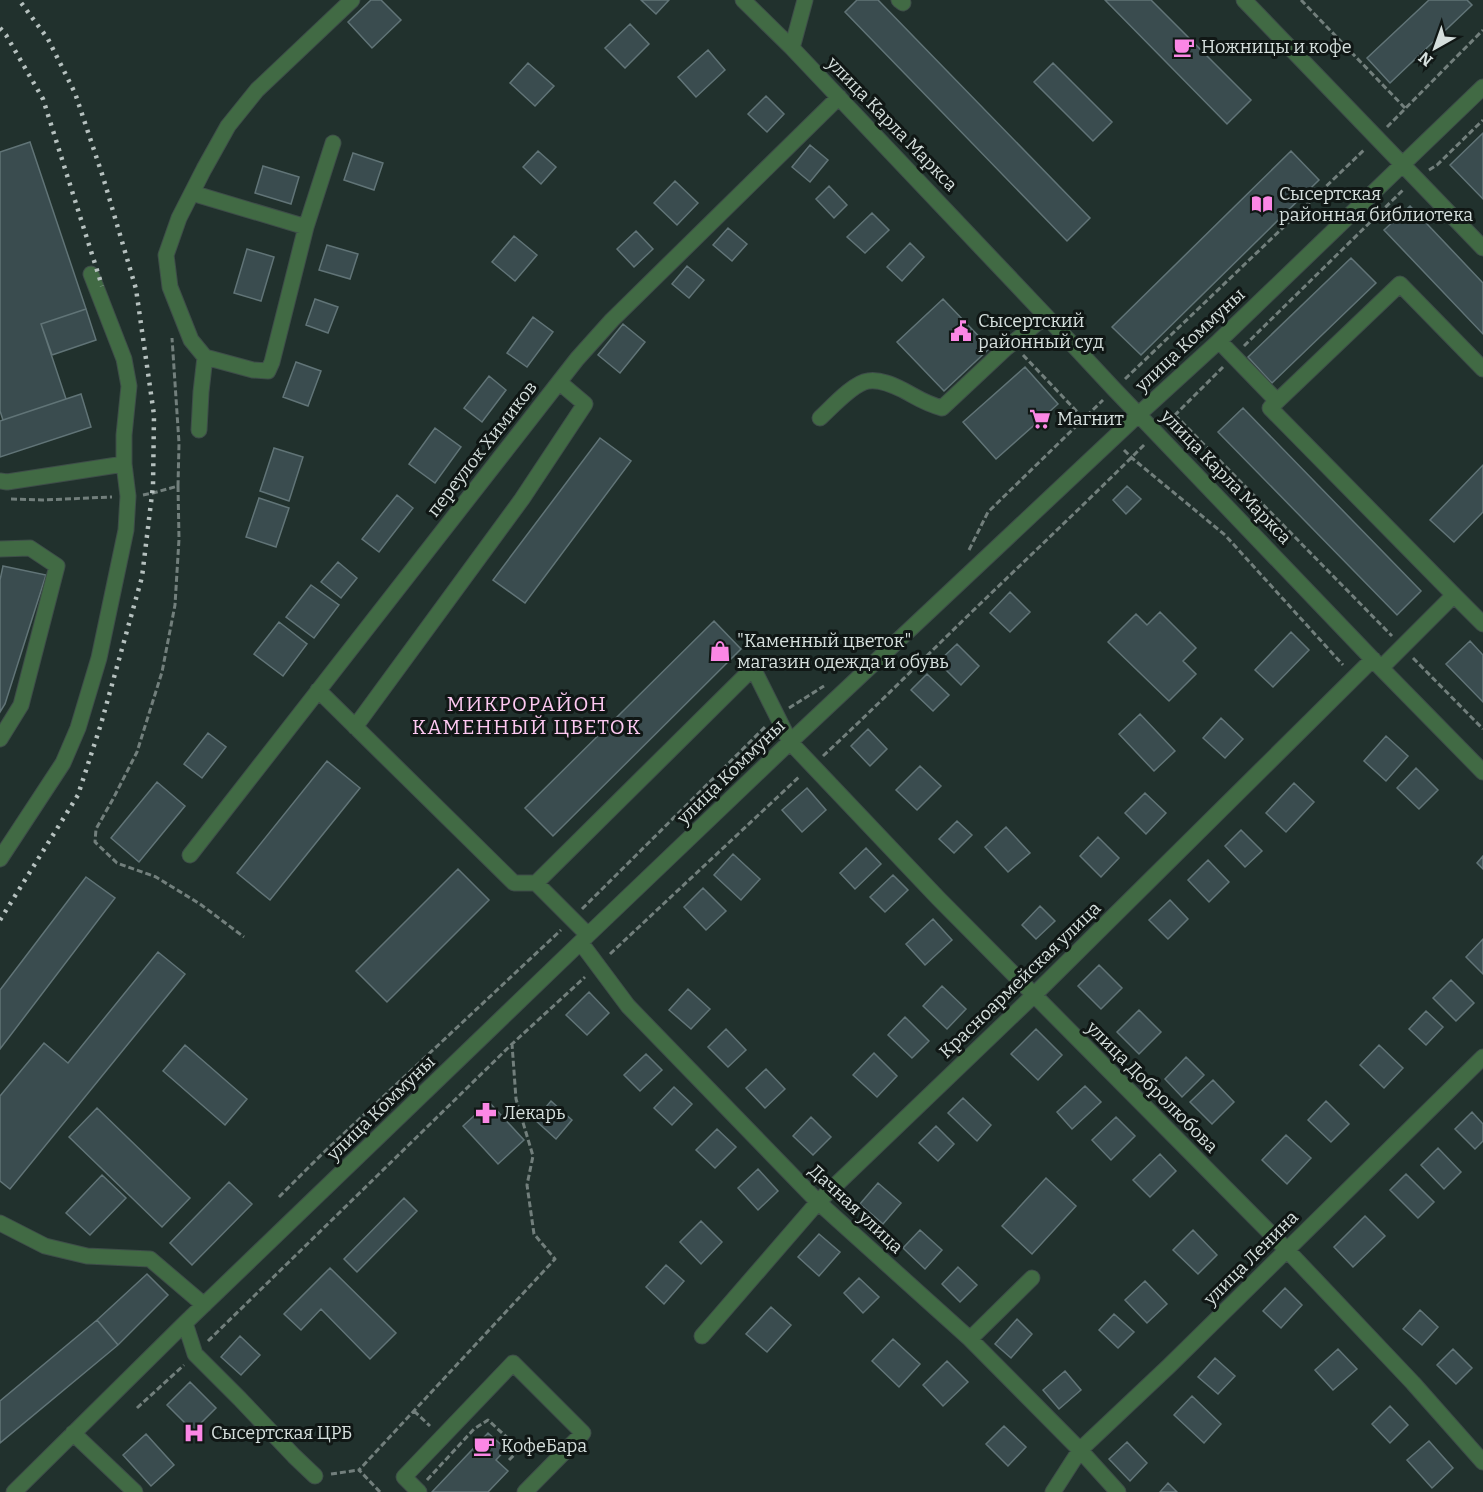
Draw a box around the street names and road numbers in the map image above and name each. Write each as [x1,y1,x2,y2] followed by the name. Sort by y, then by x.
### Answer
[822,52,962,196] street label: улица Карла Маркса
[1130,284,1249,397] street label: улица Коммуны
[422,377,542,521] street label: переулок Химиков
[1156,405,1296,549] street label: улица Карла Маркса
[672,715,790,830] street label: улица Коммуны
[935,897,1105,1063] street label: Красноармейская улица
[1081,1016,1222,1157] street label: улица Добролюбова
[322,1051,440,1166] street label: улица Коммуны
[804,1160,908,1258] street label: Дачная улица
[1199,1206,1303,1310] street label: улица Ленина

